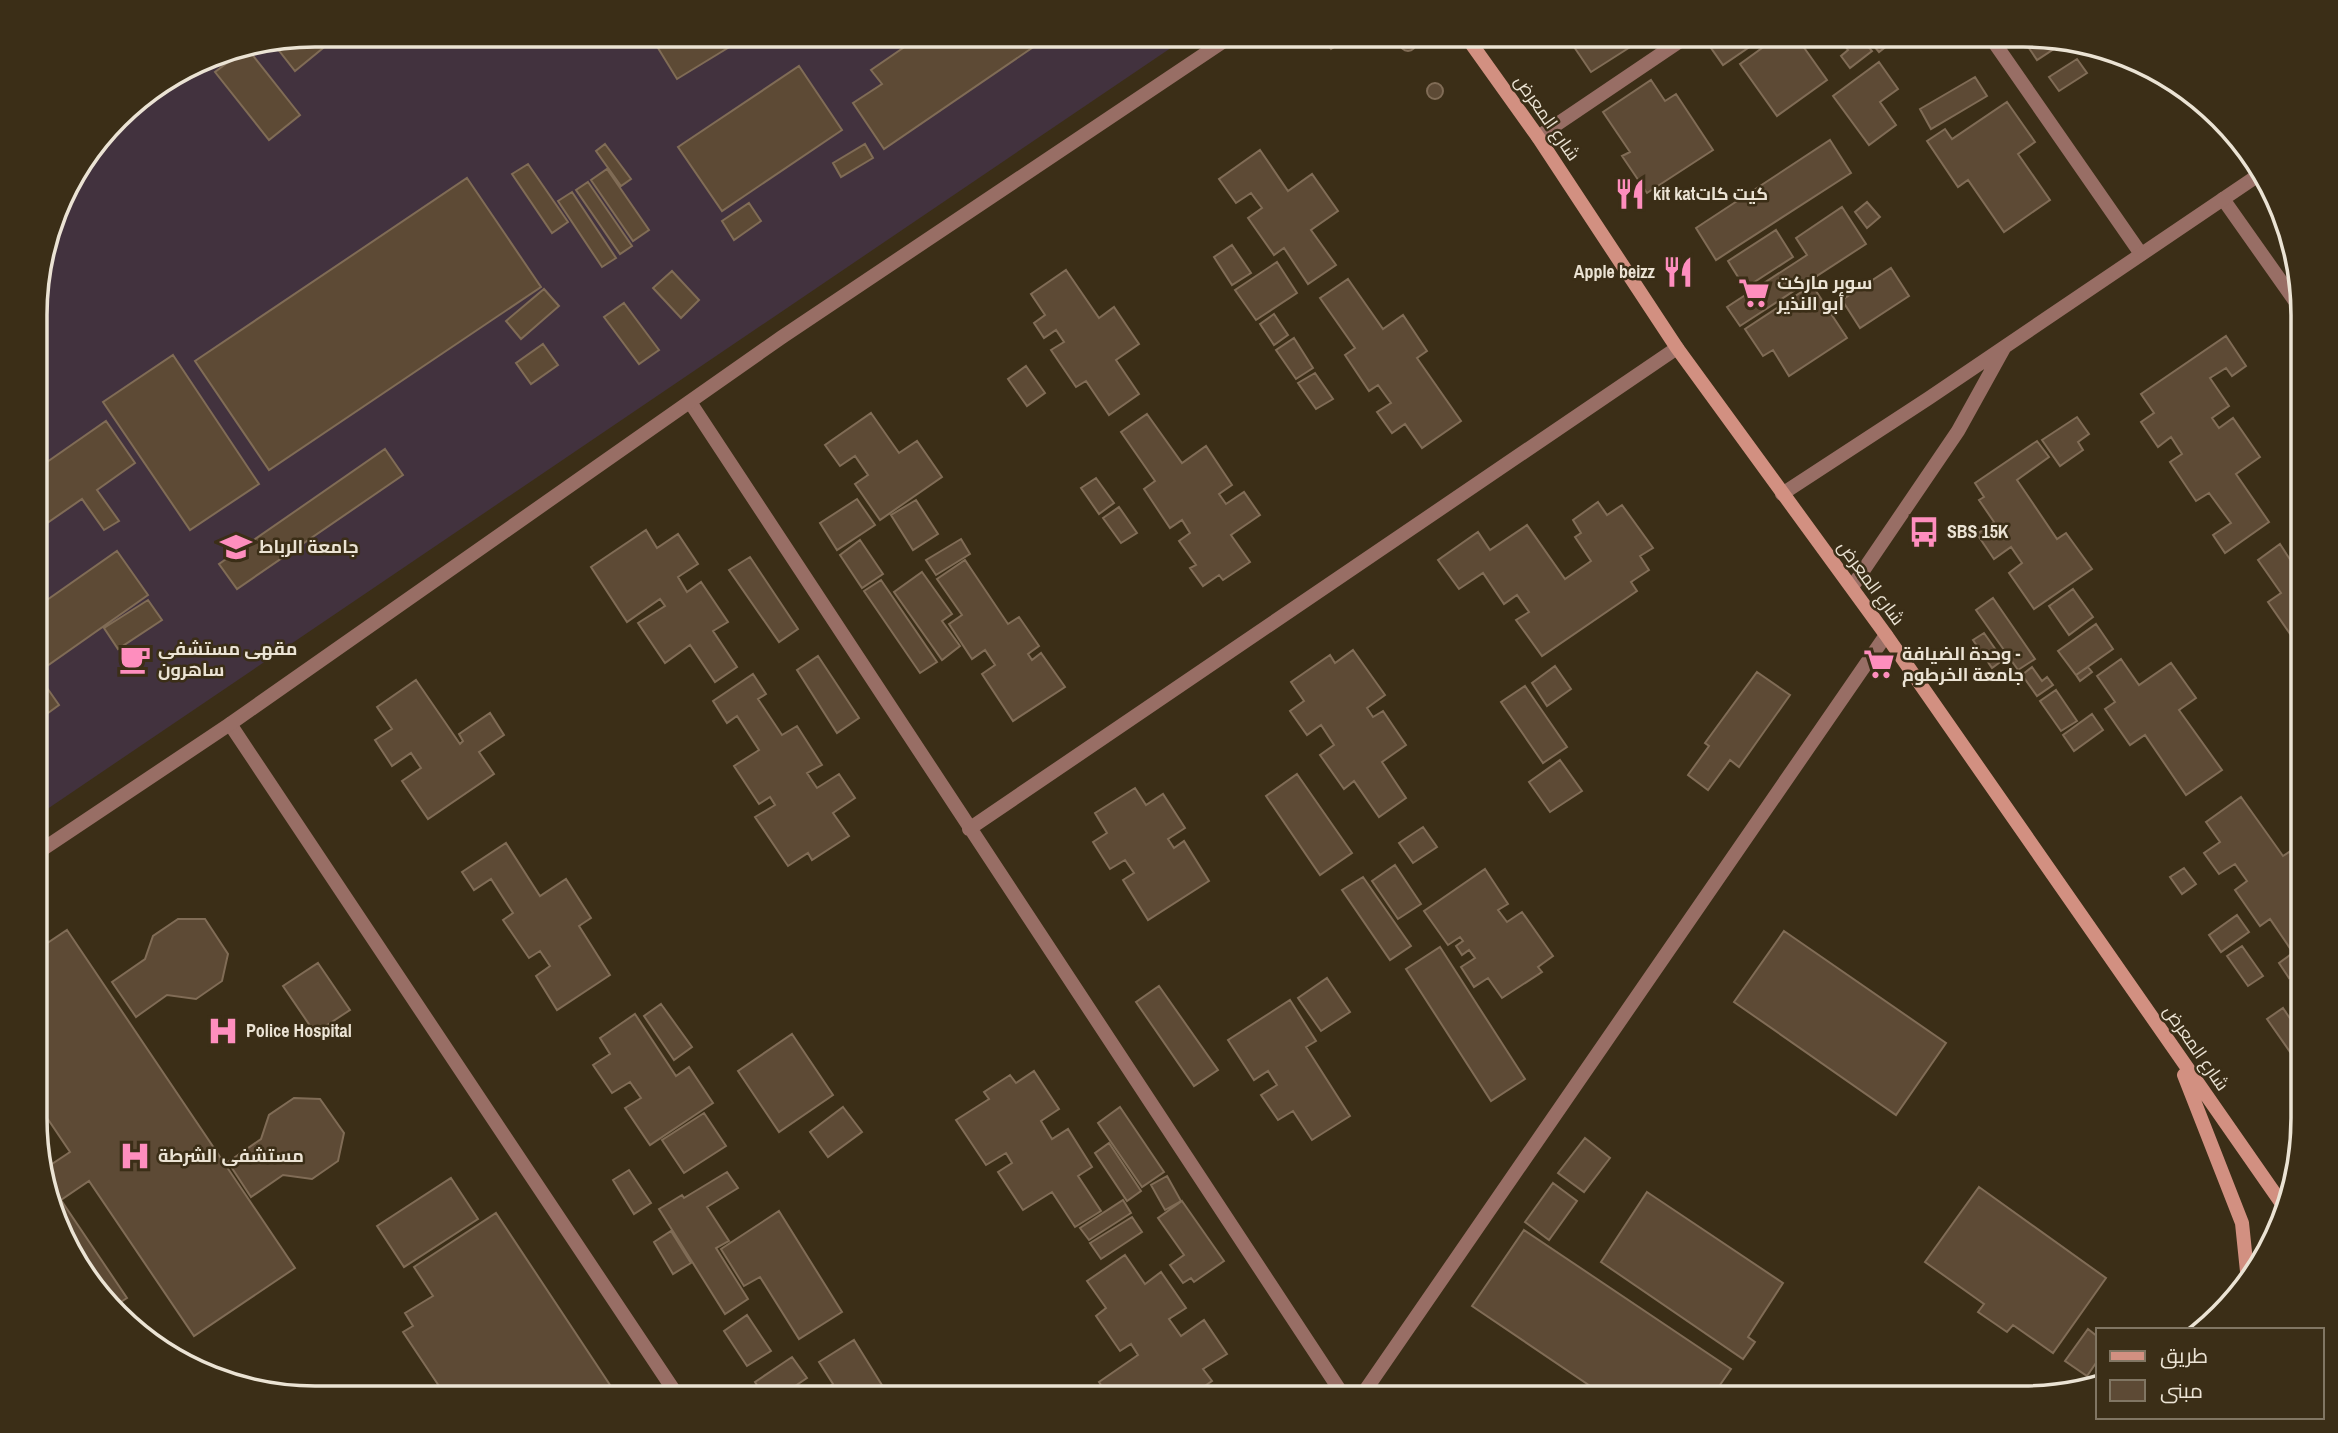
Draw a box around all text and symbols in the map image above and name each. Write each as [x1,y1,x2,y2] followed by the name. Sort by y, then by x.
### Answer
[1509,70,1586,166] street label: شارع المعرض
[1613,177,1647,211] restaurant icon: kit katكيت كات
[1653,181,1768,206] place label: kit katكيت كات
[1661,255,1695,289] restaurant icon: Apple beizz
[1574,259,1656,284] place label: Apple beizz
[1776,270,1872,316] place label: سوبر ماركت أبو النذير
[1737,276,1771,310] supermarket icon: سوبر ماركت أبو النذير
[1907,515,1941,549] bus stop icon: SBS 15K
[1947,519,2009,544] place label: SBS 15K
[219,530,253,564] school or university icon: جامعة الرباط
[259,534,359,559] place label: جامعة الرباط
[1832,535,1911,630] street label: شارع المعرض
[158,636,297,682] place label: مقهى مستشفى ساهرون
[1902,641,2024,687] place label: وحدة الضيافة - جامعة الخرطوم
[118,642,152,676] cafe icon: مقهى مستشفى ساهرون
[1862,647,1896,681] supermarket icon: وحدة الضيافة - جامعة الخرطوم
[2158,1000,2235,1096] street label: شارع المعرض
[206,1014,240,1048] hospital icon: Police Hospital
[246,1018,352,1043] place label: Police Hospital
[118,1139,152,1173] hospital icon: مستشفى الشرطة
[158,1143,304,1168] place label: مستشفى الشرطة
[2096,1328,2324,1419] legend
[2160,1341,2208,1370] text: طريق
[2160,1376,2203,1405] text: مبنى

